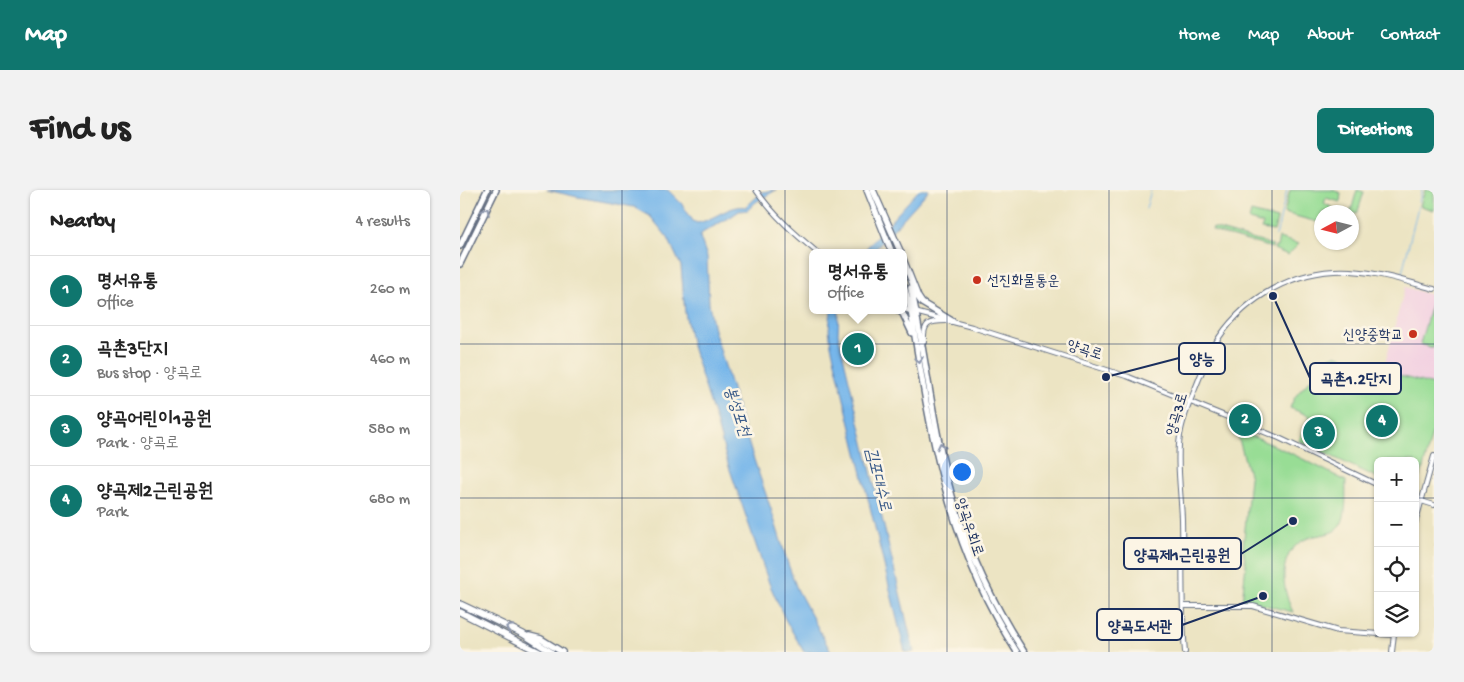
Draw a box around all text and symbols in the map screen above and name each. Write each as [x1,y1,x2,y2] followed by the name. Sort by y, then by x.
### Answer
[25,21,67,50] text: Map
[1178,25,1220,46] text: Home
[1248,25,1279,46] text: Map
[1307,25,1353,46] text: About
[1381,25,1439,46] text: Contact
[1317,108,1434,153] button: Directions
[30,110,130,151] text: Find us
[1314,205,1359,250] north arrow
[480,207,490,216] one-way arrow
[50,210,115,235] text: Nearby
[355,213,410,232] text: 4 results
[809,249,907,314] popup
[827,262,889,285] text: 명서유통
[97,271,158,294] text: 명서유통
[987,273,1059,291] place label: 선진화물통운
[971,274,983,286] marker: 선진화물통운
[63,281,69,300] text: 1
[370,281,410,300] text: 260 m
[827,285,864,304] text: Office
[97,294,134,313] text: Office
[1343,327,1403,345] place label: 신양중학교
[1407,328,1419,340] marker: 신양중학교
[842,330,874,368] pin: 1
[1064,337,1104,365] street label: 양곡로
[97,339,168,362] text: 곡촌3단지
[1179,343,1225,374] callout: 양능
[62,351,70,370] text: 2
[370,351,410,370] text: 460 m
[1189,352,1215,371] text: 양능
[913,355,923,364] one-way arrow
[1310,363,1401,394] callout: 곡촌1.2단지
[97,365,202,384] text: Bus stop · 양곡로
[1321,371,1392,391] text: 곡촌1.2단지
[719,385,753,442] water label: 봉성포천
[1163,391,1193,438] street label: 양곡3로
[1229,401,1261,439] pin: 2
[1366,402,1398,440] pin: 4
[97,409,212,432] text: 양곡어린이1공원
[1303,414,1335,452] pin: 3
[62,421,70,440] text: 3
[369,421,410,440] text: 580 m
[97,435,179,454] text: Park · 양곡로
[936,441,947,450] one-way arrow
[860,446,894,513] water label: 김포대수로
[1374,457,1419,637] map controls
[1374,457,1419,502] button: +
[949,459,975,485] your location
[97,481,213,504] text: 양곡제2근린공원
[62,491,70,510] text: 4
[369,491,410,510] text: 680 m
[950,496,986,559] street label: 양곡우회로
[1374,502,1419,547] button: −
[97,504,128,523] text: Park
[1124,538,1241,569] callout: 양곡제1근린공원
[1134,547,1230,567] text: 양곡제1근린공원
[1374,547,1419,592] button: locate
[1374,592,1419,637] button: layers
[1097,609,1182,640] callout: 양곡도서관
[1108,619,1172,638] text: 양곡도서관
[505,623,514,634] one-way arrow

